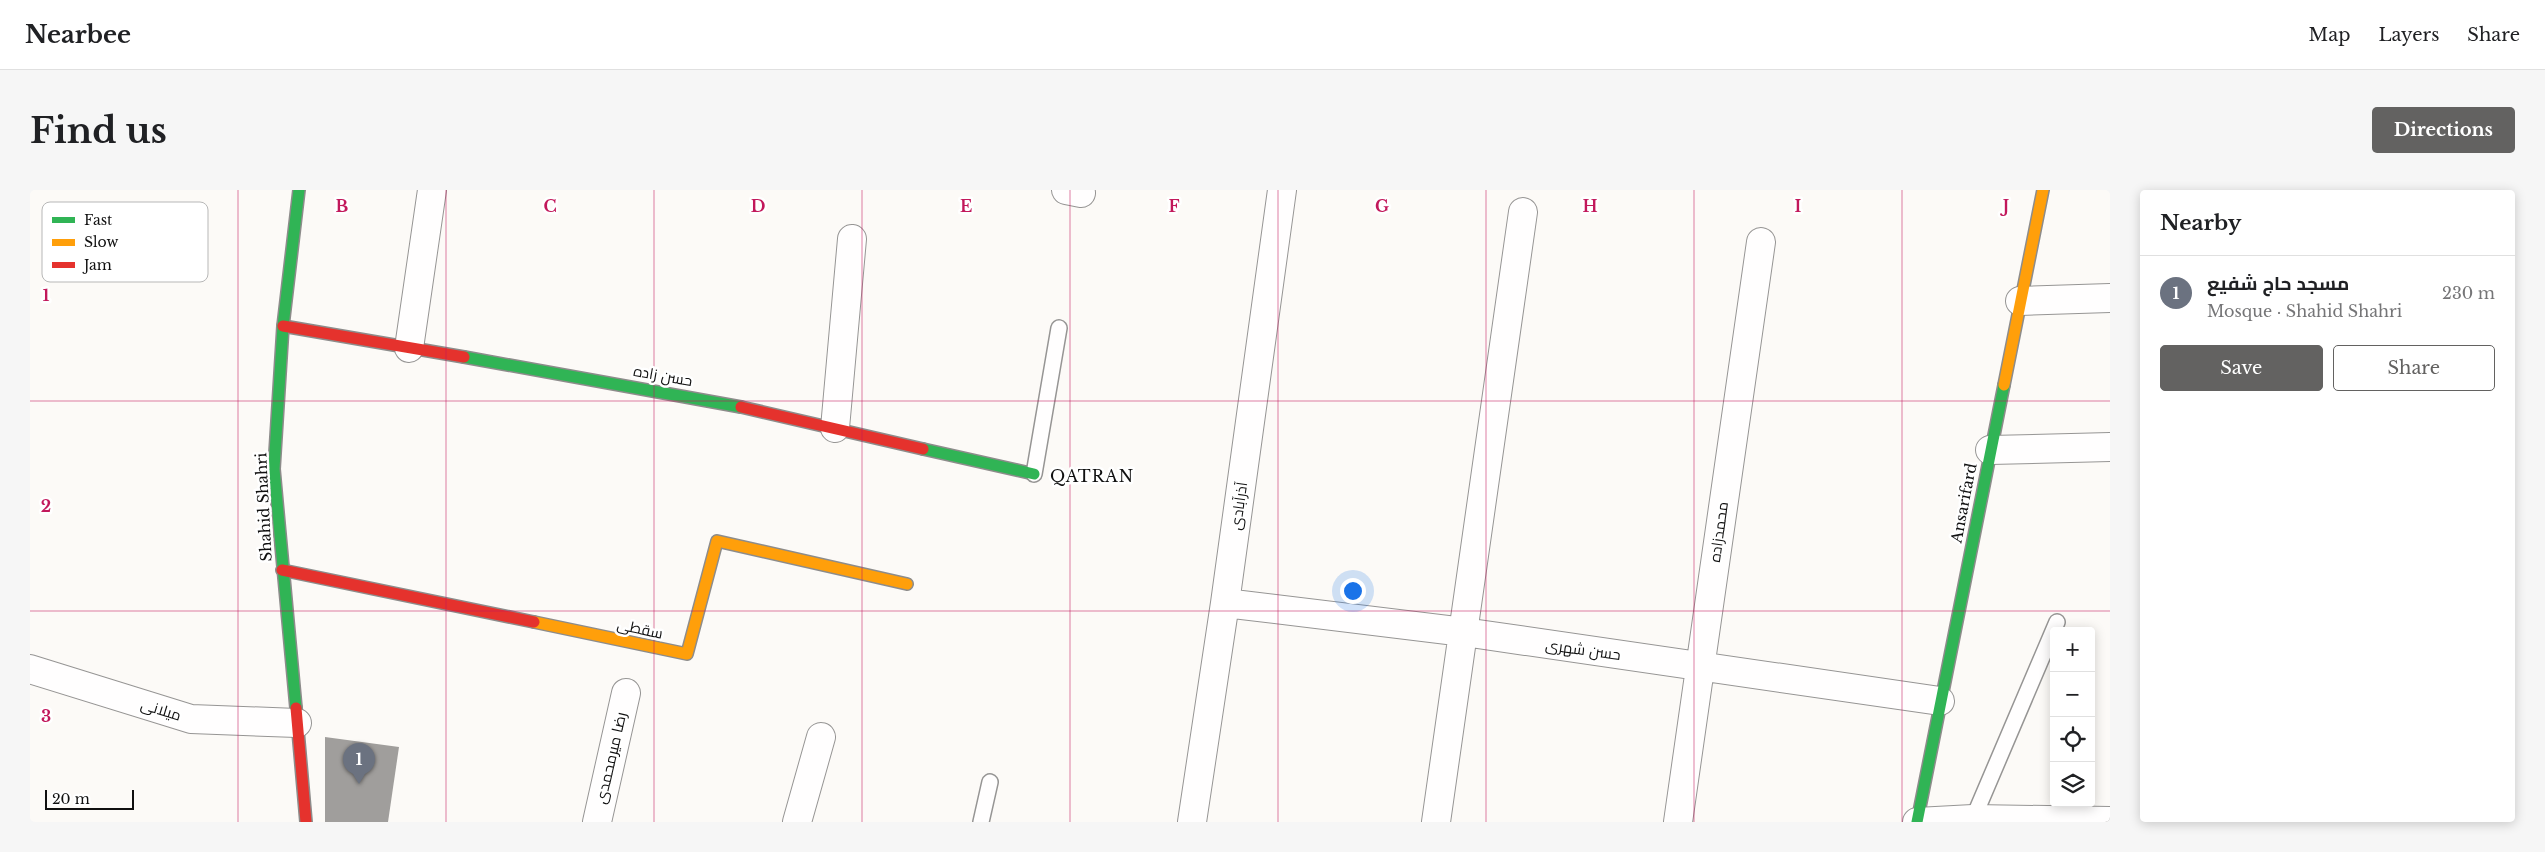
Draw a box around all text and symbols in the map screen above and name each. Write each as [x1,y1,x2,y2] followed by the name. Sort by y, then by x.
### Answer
[25,20,131,49] text: Nearbee
[2309,24,2350,46] text: Map
[2378,24,2439,46] text: Layers
[2467,24,2520,46] text: Share
[2372,107,2515,153] button: Directions
[30,109,167,152] text: Find us
[336,196,349,216] text: B
[543,196,557,216] text: C
[751,196,765,216] text: D
[960,196,972,216] text: E
[1168,196,1180,216] text: F
[1375,196,1389,216] text: G
[1582,196,1598,216] text: H
[1795,196,1802,216] text: I
[2000,196,2009,216] text: J
[42,202,208,282] legend
[2160,210,2241,236] text: Nearby
[84,211,113,229] text: Fast
[84,233,118,251] text: Slow
[82,256,112,274] text: Jam
[2207,272,2349,295] text: مسجد حاج شفیع
[2173,283,2179,303] text: 1
[2442,283,2495,303] text: 230 m
[43,285,50,305] text: 1
[2207,301,2402,321] text: Mosque · Shahid Shahri
[2160,345,2323,391] button: Save
[2333,345,2495,391] button: Share
[632,361,694,391] street label: حسن زاده
[251,452,276,562] street label: Shahid Shahri
[1946,461,1981,545] street label: Ansarifard
[1050,466,1134,486] district label: QATRAN
[1226,481,1252,531] street label: آذرآبادی
[41,496,51,516] text: 2
[1705,500,1732,563] street label: محمدزاده
[1340,578,1366,604] your location
[615,614,665,644] street label: سقطی
[2050,627,2095,807] map controls
[2050,627,2095,672] button: +
[1544,635,1622,665] street label: حسن شهری
[2050,672,2095,717] button: −
[138,694,184,726] street label: میلانی
[41,706,51,726] text: 3
[591,710,631,806] street label: رضا میرمحمدی
[2050,717,2095,762] button: locate
[343,743,375,784] pin: 1
[2050,762,2095,807] button: layers
[45,787,134,810] scale bar
[52,790,90,808] text: 20 m

